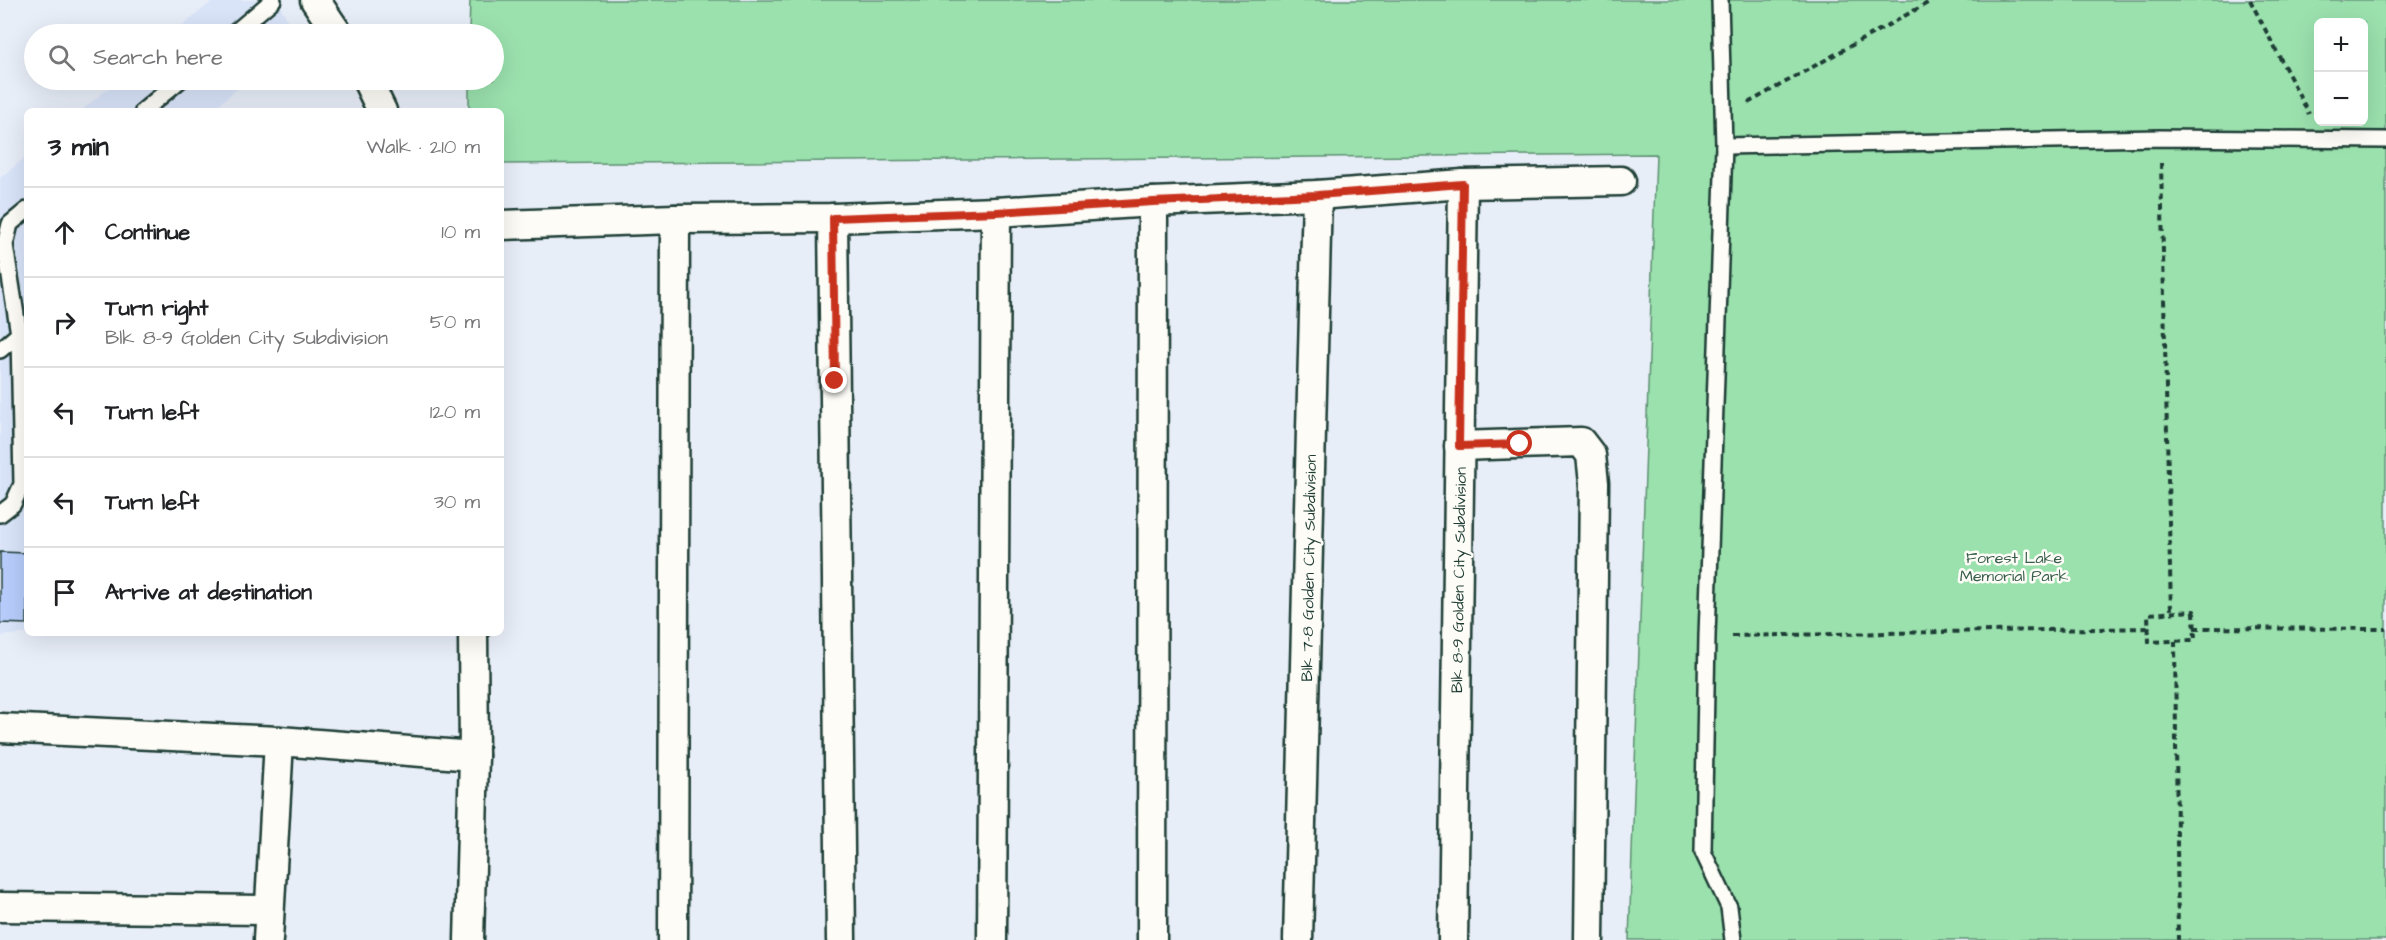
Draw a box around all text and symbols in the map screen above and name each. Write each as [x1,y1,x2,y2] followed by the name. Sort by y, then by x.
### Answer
[2314,18,2368,126] map controls
[2314,18,2368,72] button: +
[24,24,504,90] search box
[45,41,78,74] icon: search
[93,42,223,73] text: Search here
[2314,72,2368,126] button: −
[48,129,109,165] text: 3 min
[367,133,480,161] text: Walk · 210 m
[48,216,81,249] icon: ahead
[105,217,190,248] text: Continue
[441,218,480,246] text: 10 m
[105,293,208,324] text: Turn right
[48,306,81,339] icon: right
[430,308,480,336] text: 50 m
[105,324,388,352] text: Blk 8-9 Golden City Subdivision
[821,367,847,393] route end
[48,396,81,429] icon: left
[105,397,199,428] text: Turn left
[430,398,480,426] text: 120 m
[1506,430,1532,456] route start
[1296,454,1323,682] street label: Blk 7-8 Golden City Subdivision
[1446,467,1473,693] street label: Blk 8-9 Golden City Subdivision
[48,486,81,519] icon: left
[105,487,199,518] text: Turn left
[434,488,480,516] text: 30 m
[1960,547,2069,587] park label: Forest Lake Memorial Park
[48,576,81,609] icon: arrive
[105,577,312,608] text: Arrive at destination

